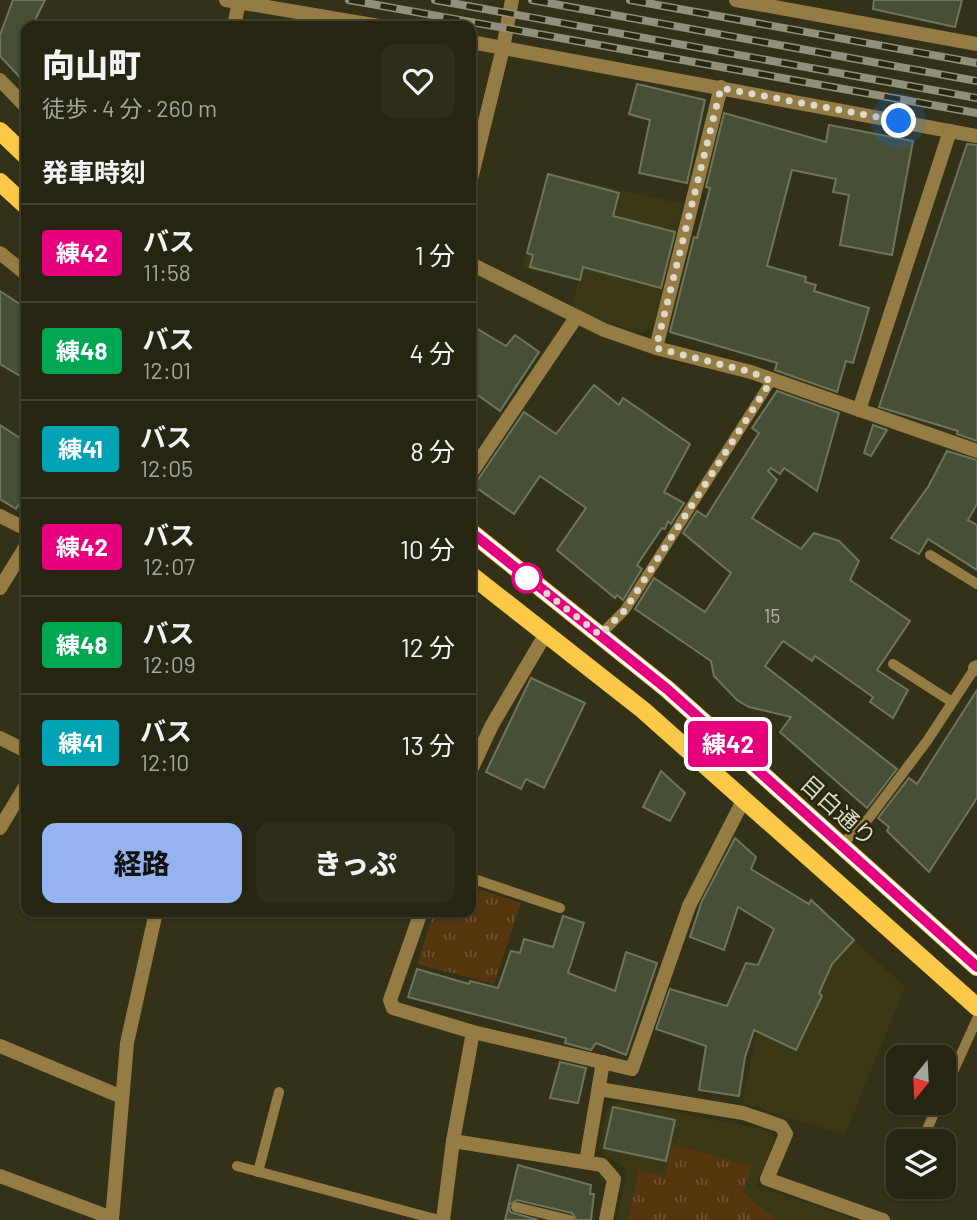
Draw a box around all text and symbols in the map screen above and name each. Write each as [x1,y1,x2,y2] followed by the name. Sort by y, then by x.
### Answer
[42,44,141,84] text: 向山町
[381,44,455,118] button: heart
[42,94,217,122] text: 徒歩 · 4 分 · 260 m
[881,103,916,138] your location
[42,156,146,187] text: 発車時刻
[143,225,195,256] text: バス
[56,238,108,267] text: 練42
[415,239,455,270] text: 1 分
[143,258,191,286] text: 11:58
[143,323,195,354] text: バス
[56,336,108,365] text: 練48
[409,337,455,368] text: 4 分
[143,356,191,384] text: 12:01
[140,421,192,452] text: バス
[58,434,103,463] text: 練41
[410,435,455,466] text: 8 分
[140,454,193,482] text: 12:05
[143,519,195,550] text: バス
[56,532,108,561] text: 練42
[400,533,455,564] text: 10 分
[143,552,195,580] text: 12:07
[512,563,542,593] unlabelled marker
[764,604,780,627] house number: 15
[143,617,195,648] text: バス
[56,630,108,659] text: 練48
[401,631,455,662] text: 12 分
[143,650,196,678] text: 12:09
[140,715,192,746] text: バス
[688,721,768,767] line badge: 練42
[58,728,103,757] text: 練41
[401,729,455,760] text: 13 分
[702,729,754,758] text: 練42
[140,748,189,776] text: 12:10
[795,769,883,851] street label: 目白通り
[42,823,242,903] button: 経路
[256,823,455,903] button: きっぷ
[886,1045,956,1115] north arrow
[886,1045,956,1199] map controls
[886,1129,956,1199] button: layers

